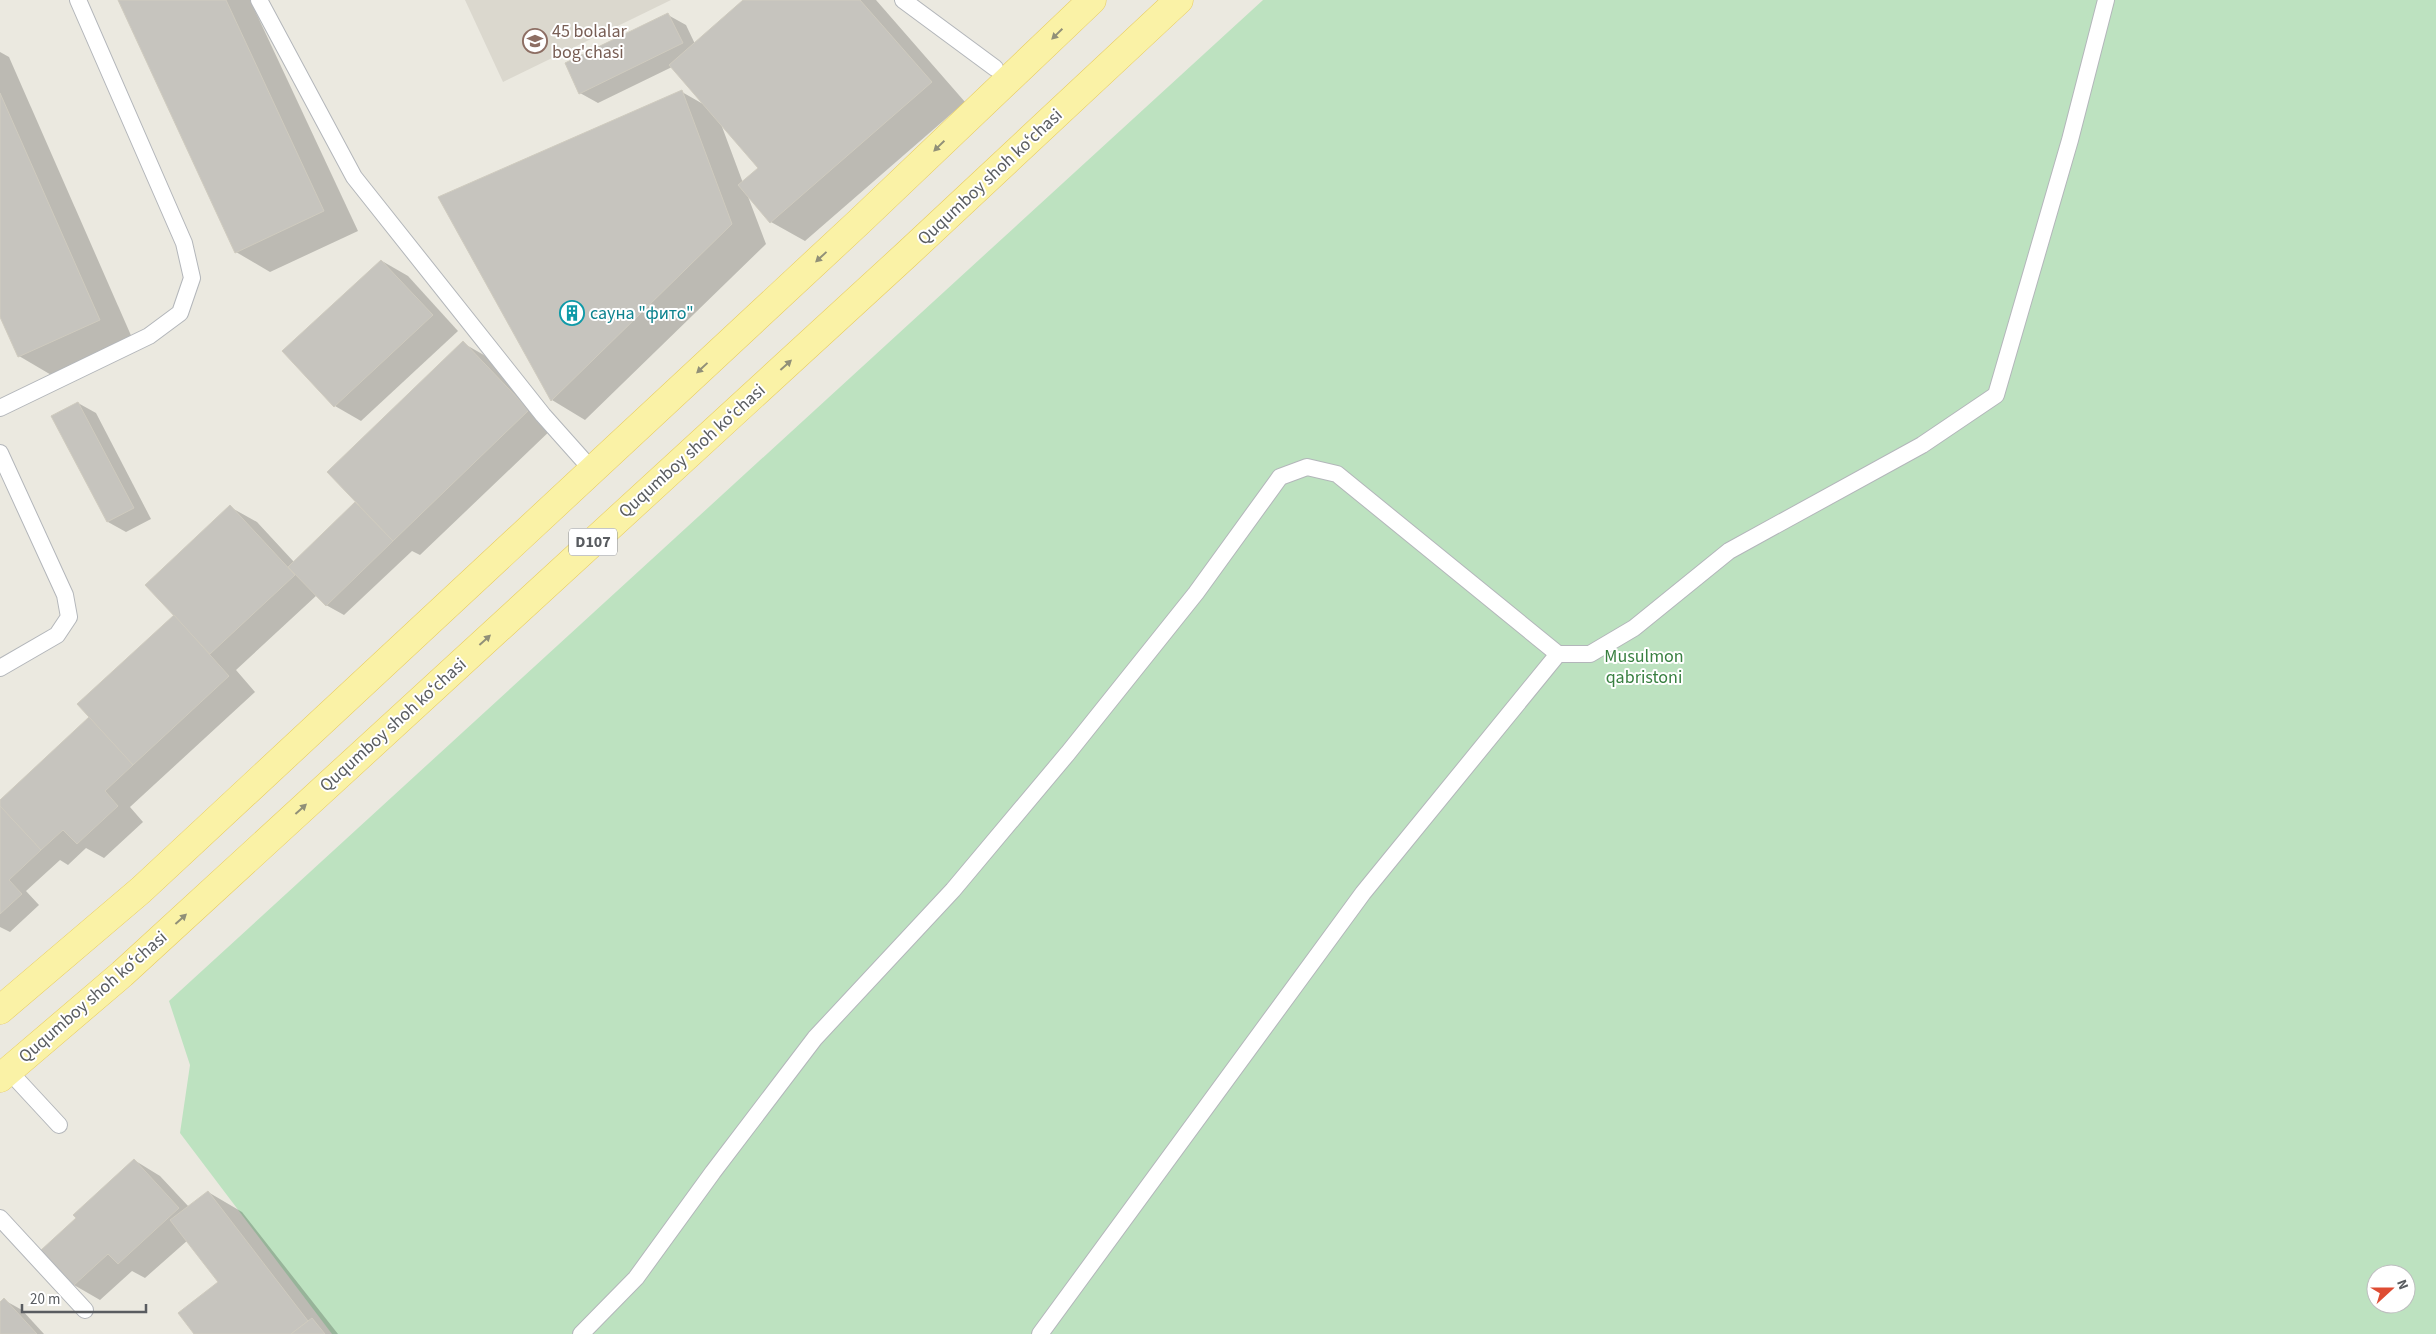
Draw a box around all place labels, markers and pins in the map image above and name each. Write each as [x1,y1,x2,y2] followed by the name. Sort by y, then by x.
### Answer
[552,19,628,65] place label: 45 bolalar bog'chasi
[522,28,548,54] school or university icon: 45 bolalar bog'chasi
[559,300,585,326] building icon: сауна "фито"
[590,301,694,326] place label: сауна "фито"

